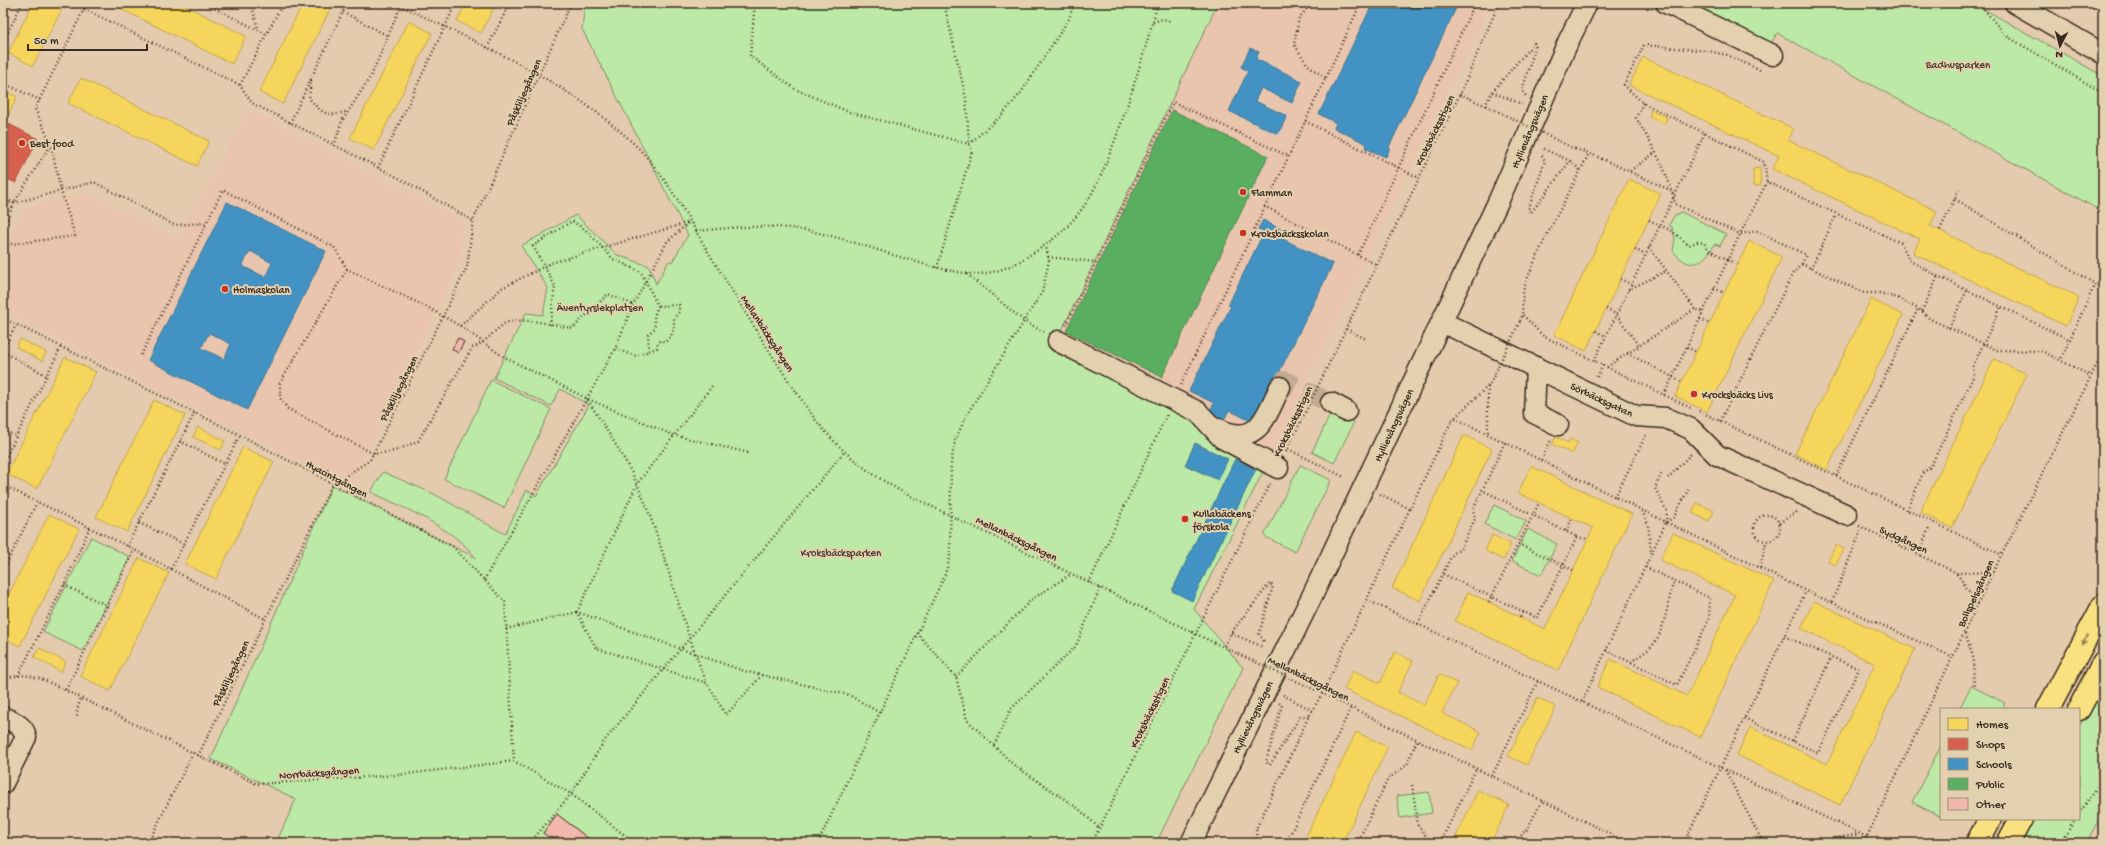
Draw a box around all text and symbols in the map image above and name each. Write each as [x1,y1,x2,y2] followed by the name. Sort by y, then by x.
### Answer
[28,26,147,52] scale bar
[2040,26,2080,66] north arrow
[34,35,59,49] text: 50 m
[2055,48,2063,60] text: N
[503,56,545,129] street label: Påskliljegången
[1925,60,1991,72] park label: Badhusparken
[1509,92,1552,171] street label: Hyllievångsvägen
[1413,93,1458,168] street label: Kroksbäcksstigen
[17,138,27,148] marker: Best food
[29,138,75,151] place label: Best food
[1238,187,1248,197] marker: Flamman
[1250,188,1293,200] place label: Flamman
[1238,228,1248,238] marker: Kroksbäcksskolan
[1251,229,1329,241] place label: Kroksbäcksskolan
[220,284,230,294] marker: Holmaskolan
[233,285,291,297] place label: Holmaskolan
[737,293,797,375] street label: Mellanbäcksgången
[557,303,644,315] park label: Äventyrslekplatsen
[377,353,422,425] street label: Påskliljegången
[1568,381,1635,421] street label: Sörbäcksgatan
[1271,384,1316,459] street label: Kroksbäcksstigen
[1372,386,1417,464] street label: Hyllievångsvägen
[1689,389,1699,399] marker: Krocksbäcks Livs
[1702,390,1774,402] place label: Krocksbäcks Livs
[303,458,370,501] street label: Hyacintgången
[1192,509,1252,534] place label: Kullabäckens förskola
[974,514,1060,565] street label: Mellanbäcksgången
[1180,514,1190,524] marker: Kullabäckens förskola
[1877,524,1930,558] street label: Sydgången
[801,548,882,560] park label: Kroksbäcksparken
[1955,557,1998,630] street label: Bollspelsgången
[2081,634,2088,646] one-way arrow
[209,638,253,710] street label: Påskliljegången
[1266,654,1352,705] street label: Mellanbäcksgången
[1128,675,1173,750] street label: Kroksbäcksstigen
[1230,679,1277,756] street label: Hyllievångsvägen
[1940,708,2080,820] legend
[1976,719,2009,733] text: Homes
[1976,739,2005,753] text: Shops
[1976,759,2012,773] text: Schools
[279,764,360,783] street label: Norrbäcksgången
[1975,779,2005,793] text: Public
[1976,799,2007,813] text: Other

